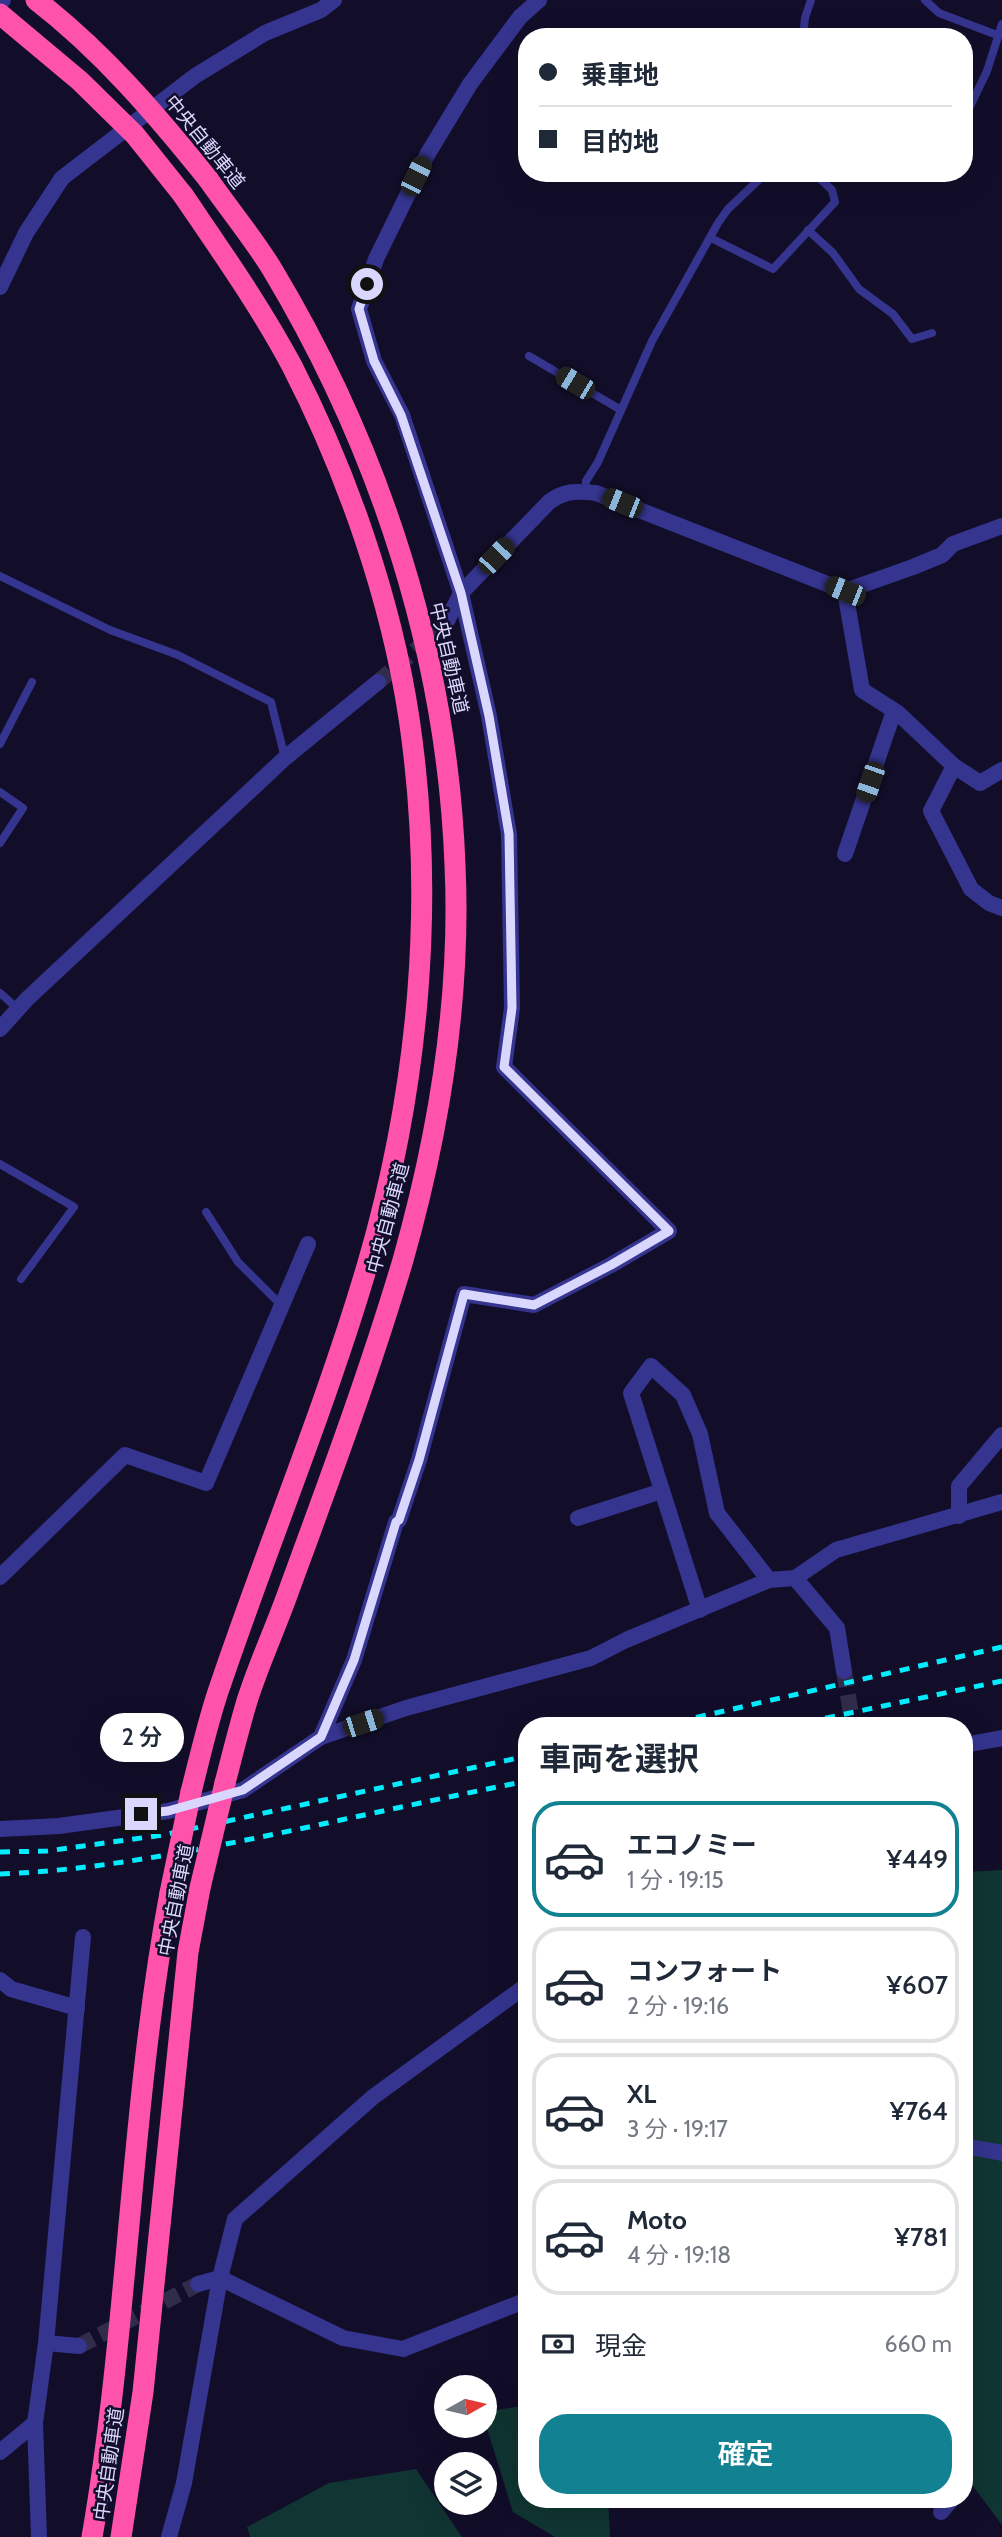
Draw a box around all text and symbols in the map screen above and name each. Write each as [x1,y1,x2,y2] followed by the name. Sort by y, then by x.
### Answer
[581,59,659,91] text: 乗車地
[160,90,250,194] street label: 中央自動車道
[581,126,659,158] text: 目的地
[398,153,435,199] car
[351,268,383,300] route start
[552,363,599,403] car
[599,485,646,521] car
[474,534,519,578] car
[822,573,869,609] car
[425,600,473,716] street label: 中央自動車道
[854,759,887,805] car
[362,1160,414,1276] street label: 中央自動車道
[340,1707,387,1739] car
[99,1713,183,1762] callout: 2 分
[122,1723,162,1751] text: 2 分
[539,1739,699,1778] text: 車両を選択
[125,1798,157,1830] route end
[543,1828,606,1891] icon: car
[627,1829,757,1861] text: エコノミー
[154,1842,198,1958] street label: 中央自動車道
[886,1843,948,1875] text: ¥449
[627,1866,724,1894] text: 1 分 · 19:15
[543,1954,606,2017] icon: car
[627,1955,782,1987] text: コンフォート
[887,1969,948,2001] text: ¥607
[627,1992,729,2020] text: 2 分 · 19:16
[627,2078,656,2110] text: XL
[543,2080,606,2143] icon: car
[890,2095,948,2127] text: ¥764
[627,2115,728,2143] text: 3 分 · 19:17
[627,2204,687,2236] text: Moto
[543,2206,606,2269] icon: car
[895,2221,948,2253] text: ¥781
[627,2241,731,2269] text: 4 分 · 19:18
[539,2325,577,2363] icon: cash
[595,2330,647,2362] text: 現金
[884,2330,952,2358] text: 660 m
[434,2375,497,2438] north arrow
[434,2375,497,2515] map controls
[90,2406,128,2522] street label: 中央自動車道
[539,2414,952,2494] button: 確定
[434,2452,497,2515] button: layers

